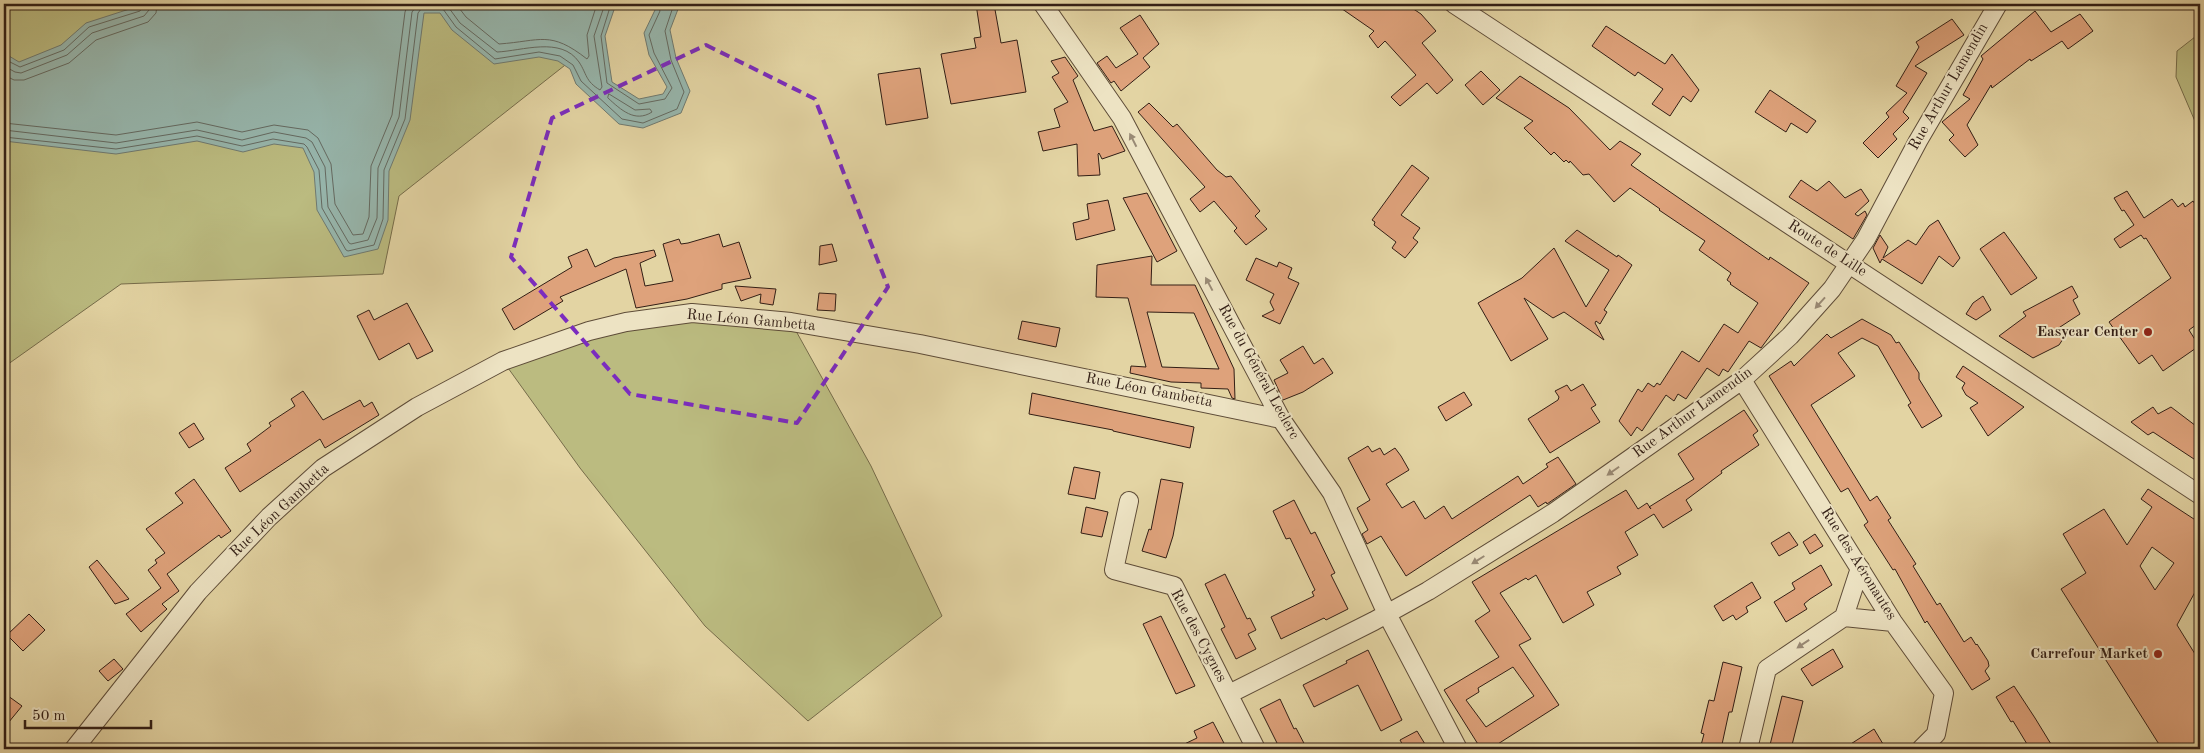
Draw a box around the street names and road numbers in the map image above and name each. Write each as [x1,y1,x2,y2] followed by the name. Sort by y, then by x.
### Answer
[1907,21,1991,153] street label: Rue Arthur Lamendin
[1785,218,1869,280] street label: Route de Lille
[1215,302,1302,442] street label: Rue du Général Leclerc
[686,308,817,334] street label: Rue Léon Gambetta
[1631,365,1755,461] street label: Rue Arthur Lamendin
[1084,371,1214,411] street label: Rue Léon Gambetta
[228,461,333,561] street label: Rue Léon Gambetta
[1817,505,1899,623] street label: Rue des Aéronautes
[1167,587,1229,685] street label: Rue des Cygnes

